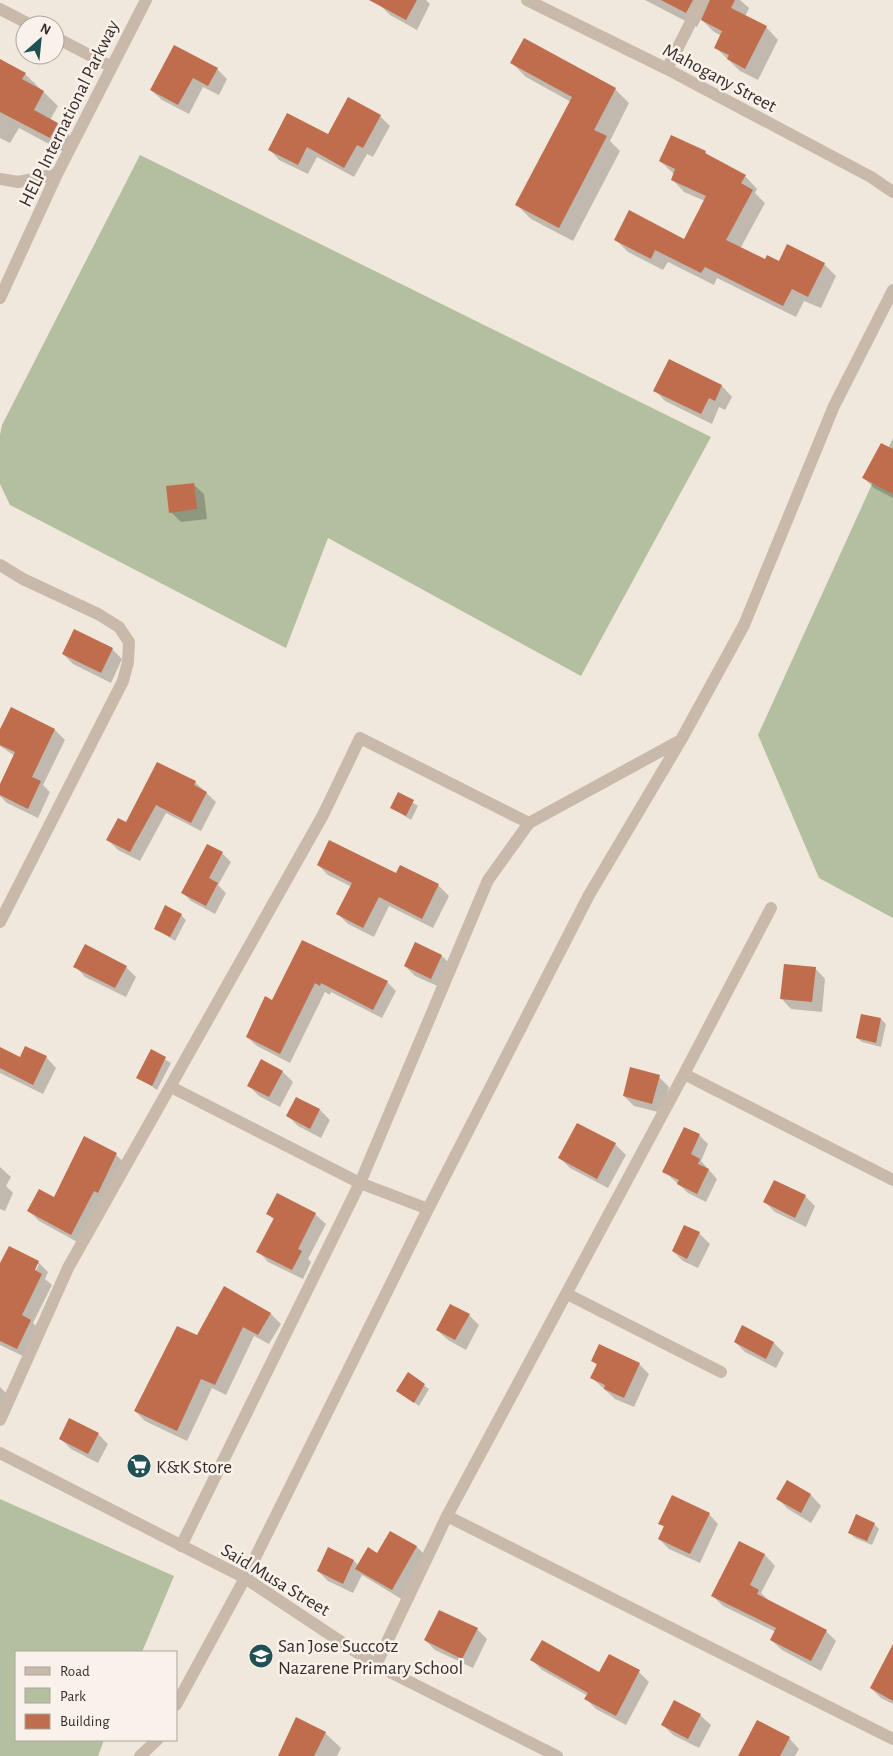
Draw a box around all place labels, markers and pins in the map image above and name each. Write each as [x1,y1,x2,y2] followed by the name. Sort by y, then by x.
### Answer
[126,1453,152,1479] supermarket icon: K&K Store
[156,1458,232,1477] place label: K&K Store
[278,1637,463,1678] place label: San Jose Succotz Nazarene Primary School
[248,1643,274,1669] school or university icon: San Jose Succotz Nazarene Primary School

